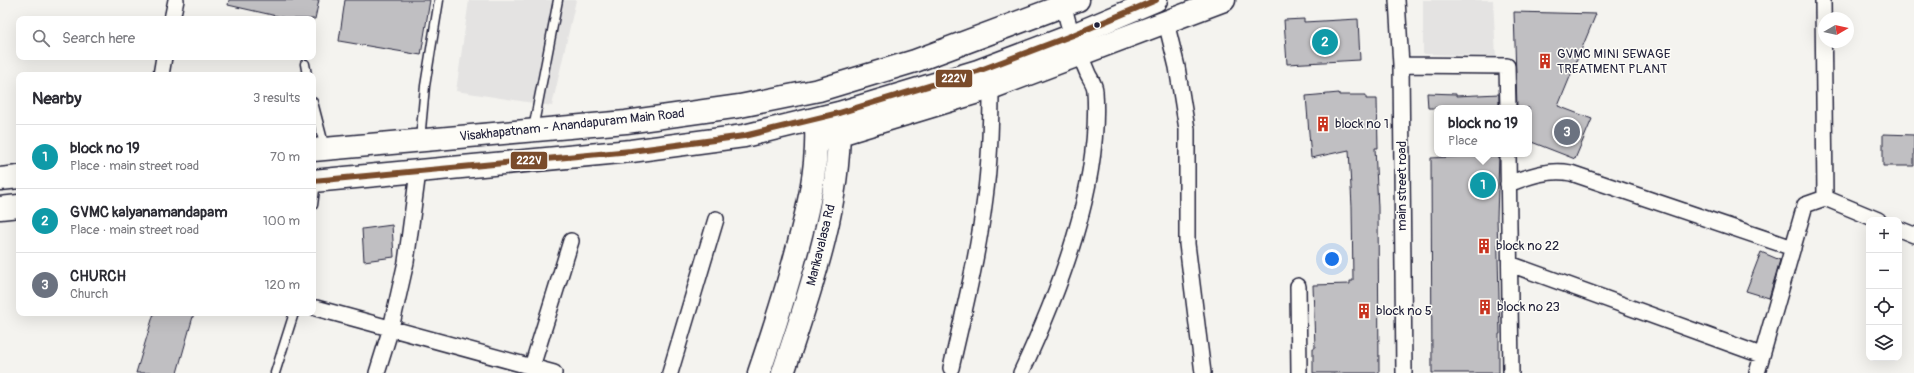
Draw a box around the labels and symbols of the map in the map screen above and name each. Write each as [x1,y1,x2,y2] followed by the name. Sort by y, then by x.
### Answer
[1818,12,1854,48] north arrow
[1092,20,1102,30] unlabelled marker
[1312,27,1338,57] pin: 2
[1557,46,1671,77] place label: GVMC MINI SEWAGE TREATMENT PLANT
[1536,52,1554,70] building icon: GVMC MINI SEWAGE TREATMENT PLANT
[935,69,973,88] line badge: 222V
[941,72,967,85] text: 222V
[459,105,685,145] street label: Visakhapatnam - Anandapuram Main Road
[1314,115,1332,133] building icon: block no 1
[1335,116,1389,132] place label: block no 1
[1554,117,1580,147] pin: 3
[1394,141,1410,231] street label: main street road
[510,151,548,170] line badge: 222V
[516,154,542,167] text: 222V
[1470,170,1496,200] pin: 1
[803,203,839,287] street label: Marikavalasa Rd
[1475,237,1493,255] building icon: block no 22
[1496,238,1559,254] place label: block no 22
[1322,249,1342,269] your location
[1476,298,1494,316] building icon: block no 23
[1497,299,1560,315] place label: block no 23
[1355,302,1373,320] building icon: block no 5
[1376,303,1432,319] place label: block no 5

